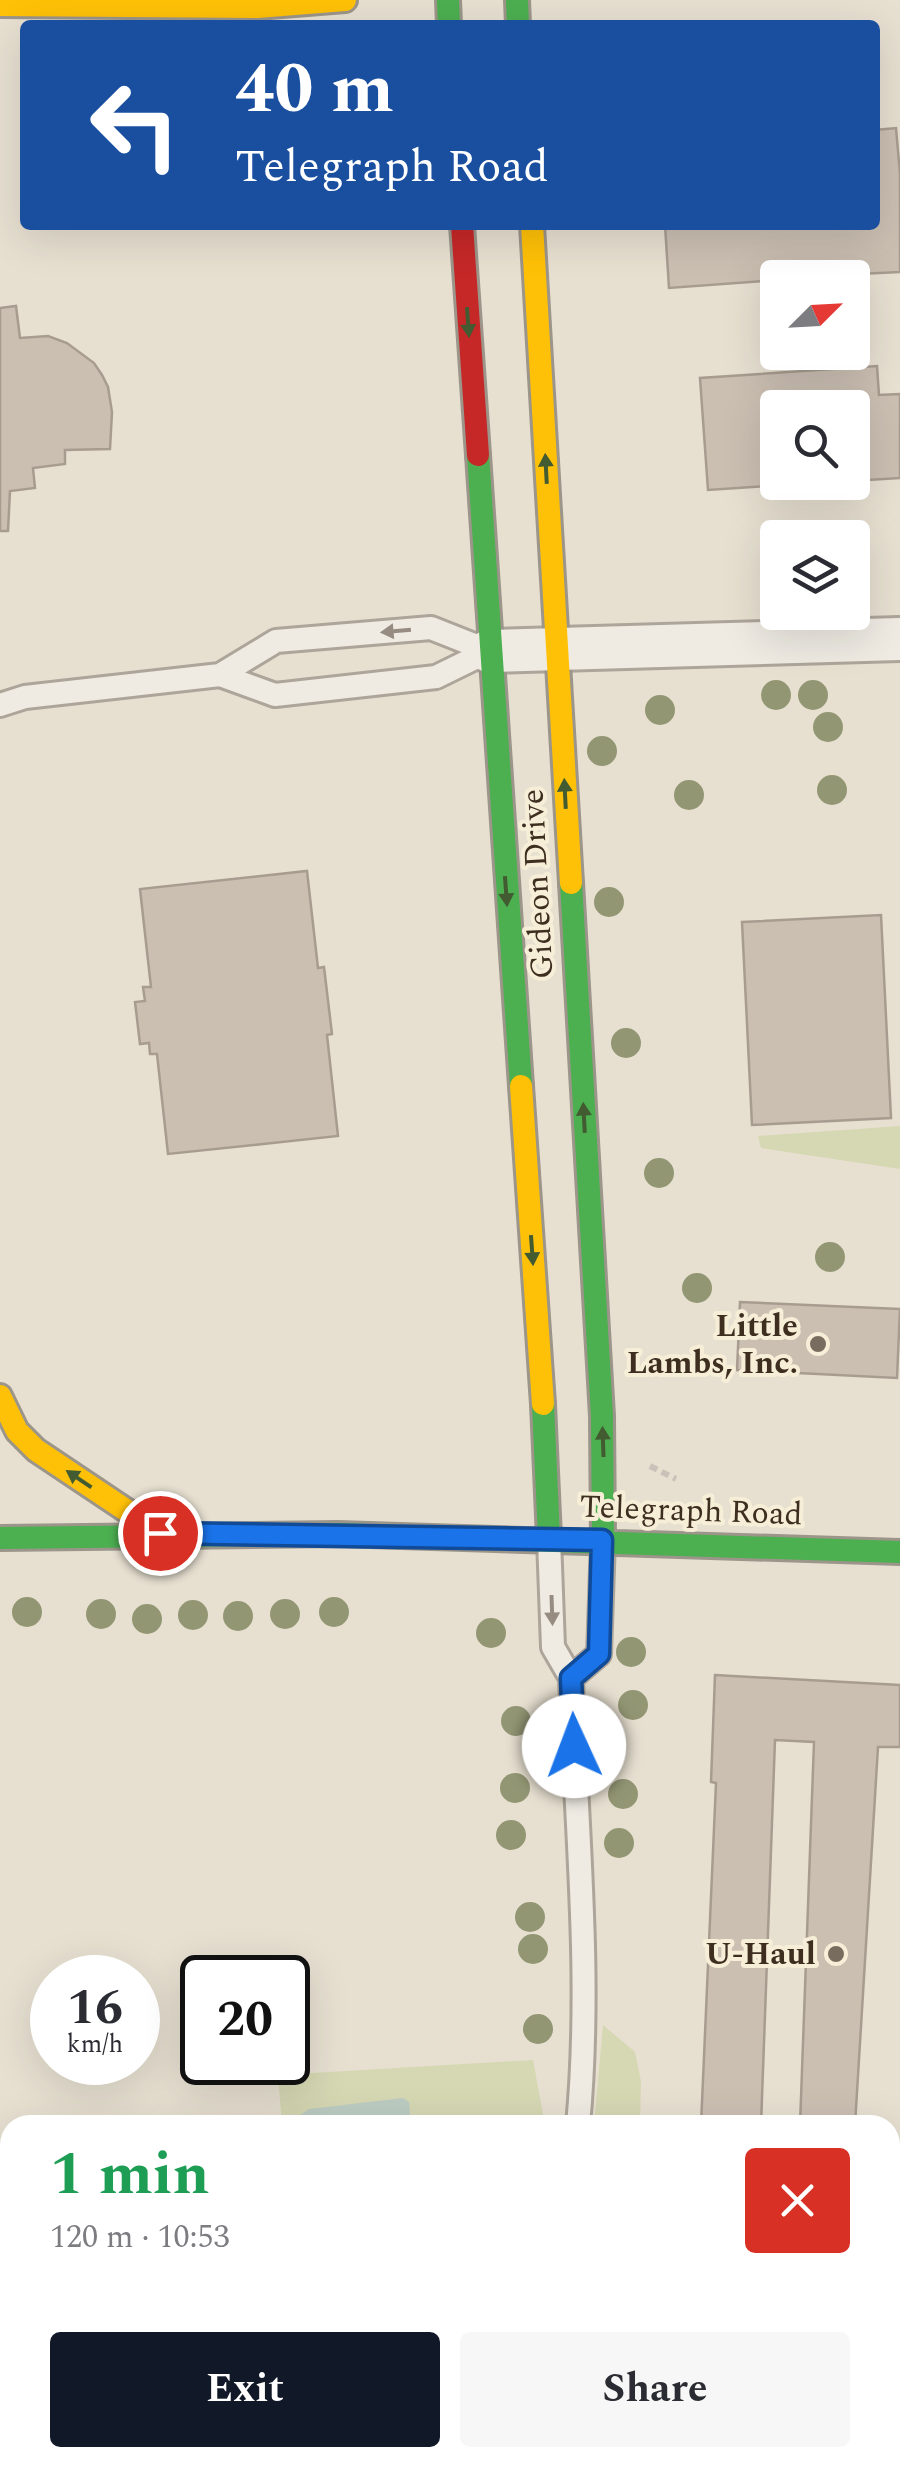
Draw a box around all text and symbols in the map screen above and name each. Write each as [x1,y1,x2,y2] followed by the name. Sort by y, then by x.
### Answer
[235,37,394,143] text: 40 m
[70,60,200,190] icon: left
[235,133,549,202] text: Telegraph Road
[760,260,870,370] north arrow
[760,260,870,630] map controls
[460,307,476,339] one-way arrow
[760,390,870,500] button: search
[538,453,554,485] one-way arrow
[760,520,870,630] button: layers
[380,624,412,640] one-way arrow
[557,777,573,809] one-way arrow
[509,788,567,980] street label: Gideon Drive
[499,876,515,907] one-way arrow
[576,1102,592,1133] one-way arrow
[525,1235,541,1267] one-way arrow
[627,1302,798,1388] place label: Little Lambs, Inc.
[807,1333,829,1355] marker: Little Lambs, Inc.
[594,1426,610,1458] one-way arrow
[66,1470,93,1489] one-way arrow
[579,1483,803,1539] street label: Telegraph Road
[118,1491,203,1576] pin
[133,1506,188,1561] icon: arrive
[544,1595,560,1627] one-way arrow
[522,1694,626,1798] position arrow
[705,1930,816,1979] place label: U-Haul
[825,1943,847,1965] marker: U-Haul
[180,1955,310,2085] speed limit sign: 20
[67,1970,123,2046] text: 16
[67,2026,123,2064] text: km/h
[50,2129,210,2221] text: 1 min
[745,2148,850,2253] button: close
[50,2213,230,2262] text: 120 m · 10:53
[50,2332,440,2447] button: Exit
[460,2332,850,2447] button: Share

